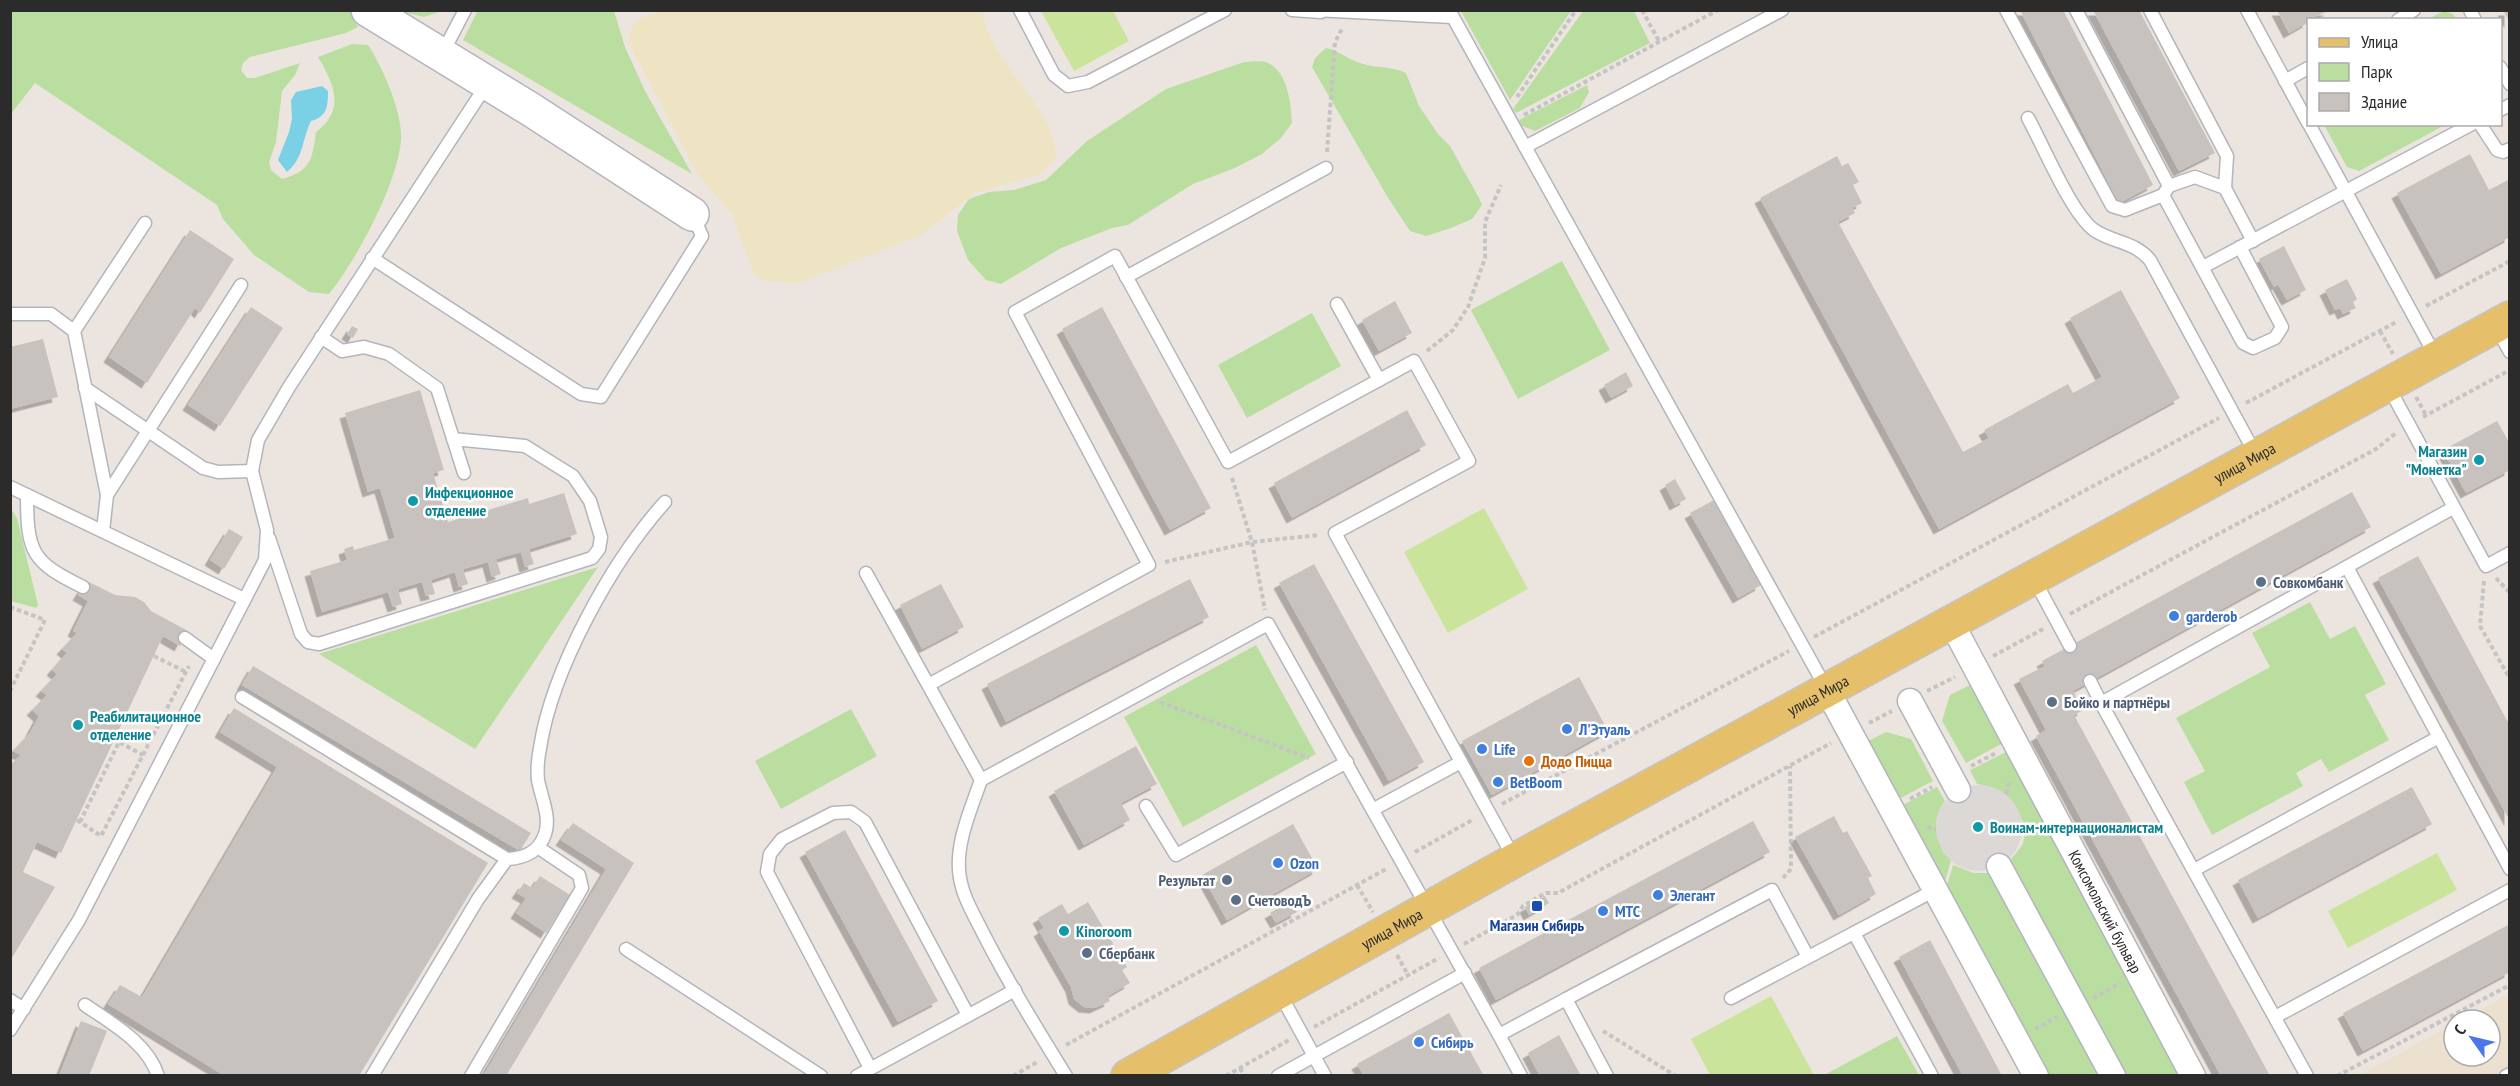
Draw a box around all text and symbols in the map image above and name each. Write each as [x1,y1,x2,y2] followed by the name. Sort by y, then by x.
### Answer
[2307,18,2502,126] legend
[2361,30,2398,53] text: Улица
[2361,60,2392,83] text: Парк
[2361,90,2407,113] text: Здание
[2210,438,2279,487] street label: улица Мира
[2405,441,2467,479] place label: Магазин "Монетка"
[2472,453,2486,467] marker: Магазин "Монетка"
[425,482,514,520] place label: Инфекционное отделение
[406,494,420,508] marker: Инфекционное отделение
[2273,572,2344,592] place label: Совкомбанк
[2254,575,2268,589] marker: Совкомбанк
[2186,606,2237,626] place label: garderob
[2167,609,2181,623] marker: garderob
[1784,670,1852,720] street label: улица Мира
[2064,692,2170,712] place label: Бойко и партнёры
[2045,695,2059,709] marker: Бойко и партнёры
[90,706,201,744] place label: Реабилитационное отделение
[71,718,85,732] marker: Реабилитационное отделение
[1578,719,1631,739] place label: Л'Этуаль
[1560,722,1574,736] marker: Л'Этуаль
[1494,739,1516,759] place label: Life
[1475,742,1489,756] marker: Life
[1541,751,1613,771] place label: Додо Пицца
[1522,754,1536,768] marker: Додо Пицца
[1510,772,1562,792] place label: BetBoom
[1491,775,1505,789] marker: BetBoom
[1990,817,2163,837] place label: Воинам-интернационалистам
[1971,820,1985,834] marker: Воинам-интернационалистам
[2064,846,2146,977] street label: Комсомольский бульвар
[1290,853,1319,873] place label: Ozon
[1271,856,1285,870] marker: Ozon
[1159,870,1215,890] place label: Результат
[1220,873,1234,887] marker: Результат
[1670,885,1716,905] place label: Элегант
[1651,888,1665,902] marker: Элегант
[1248,890,1311,910] place label: СчетоводЪ
[1229,893,1243,907] marker: СчетоводЪ
[1530,899,1544,913] marker: Магазин Сибирь
[1615,901,1641,921] place label: МТС
[1358,904,1426,954] street label: улица Мира
[1596,904,1610,918] marker: МТС
[1490,915,1585,935] place label: Магазин Сибирь
[1076,921,1132,941] place label: Kinoroom
[1057,924,1071,938] marker: Kinoroom
[1099,943,1155,963] place label: Сбербанк
[1080,946,1094,960] marker: Сбербанк
[2442,1008,2502,1068] north arrow
[2449,1020,2470,1038] text: С
[1431,1032,1474,1052] place label: Сибирь
[1412,1035,1426,1049] marker: Сибирь

